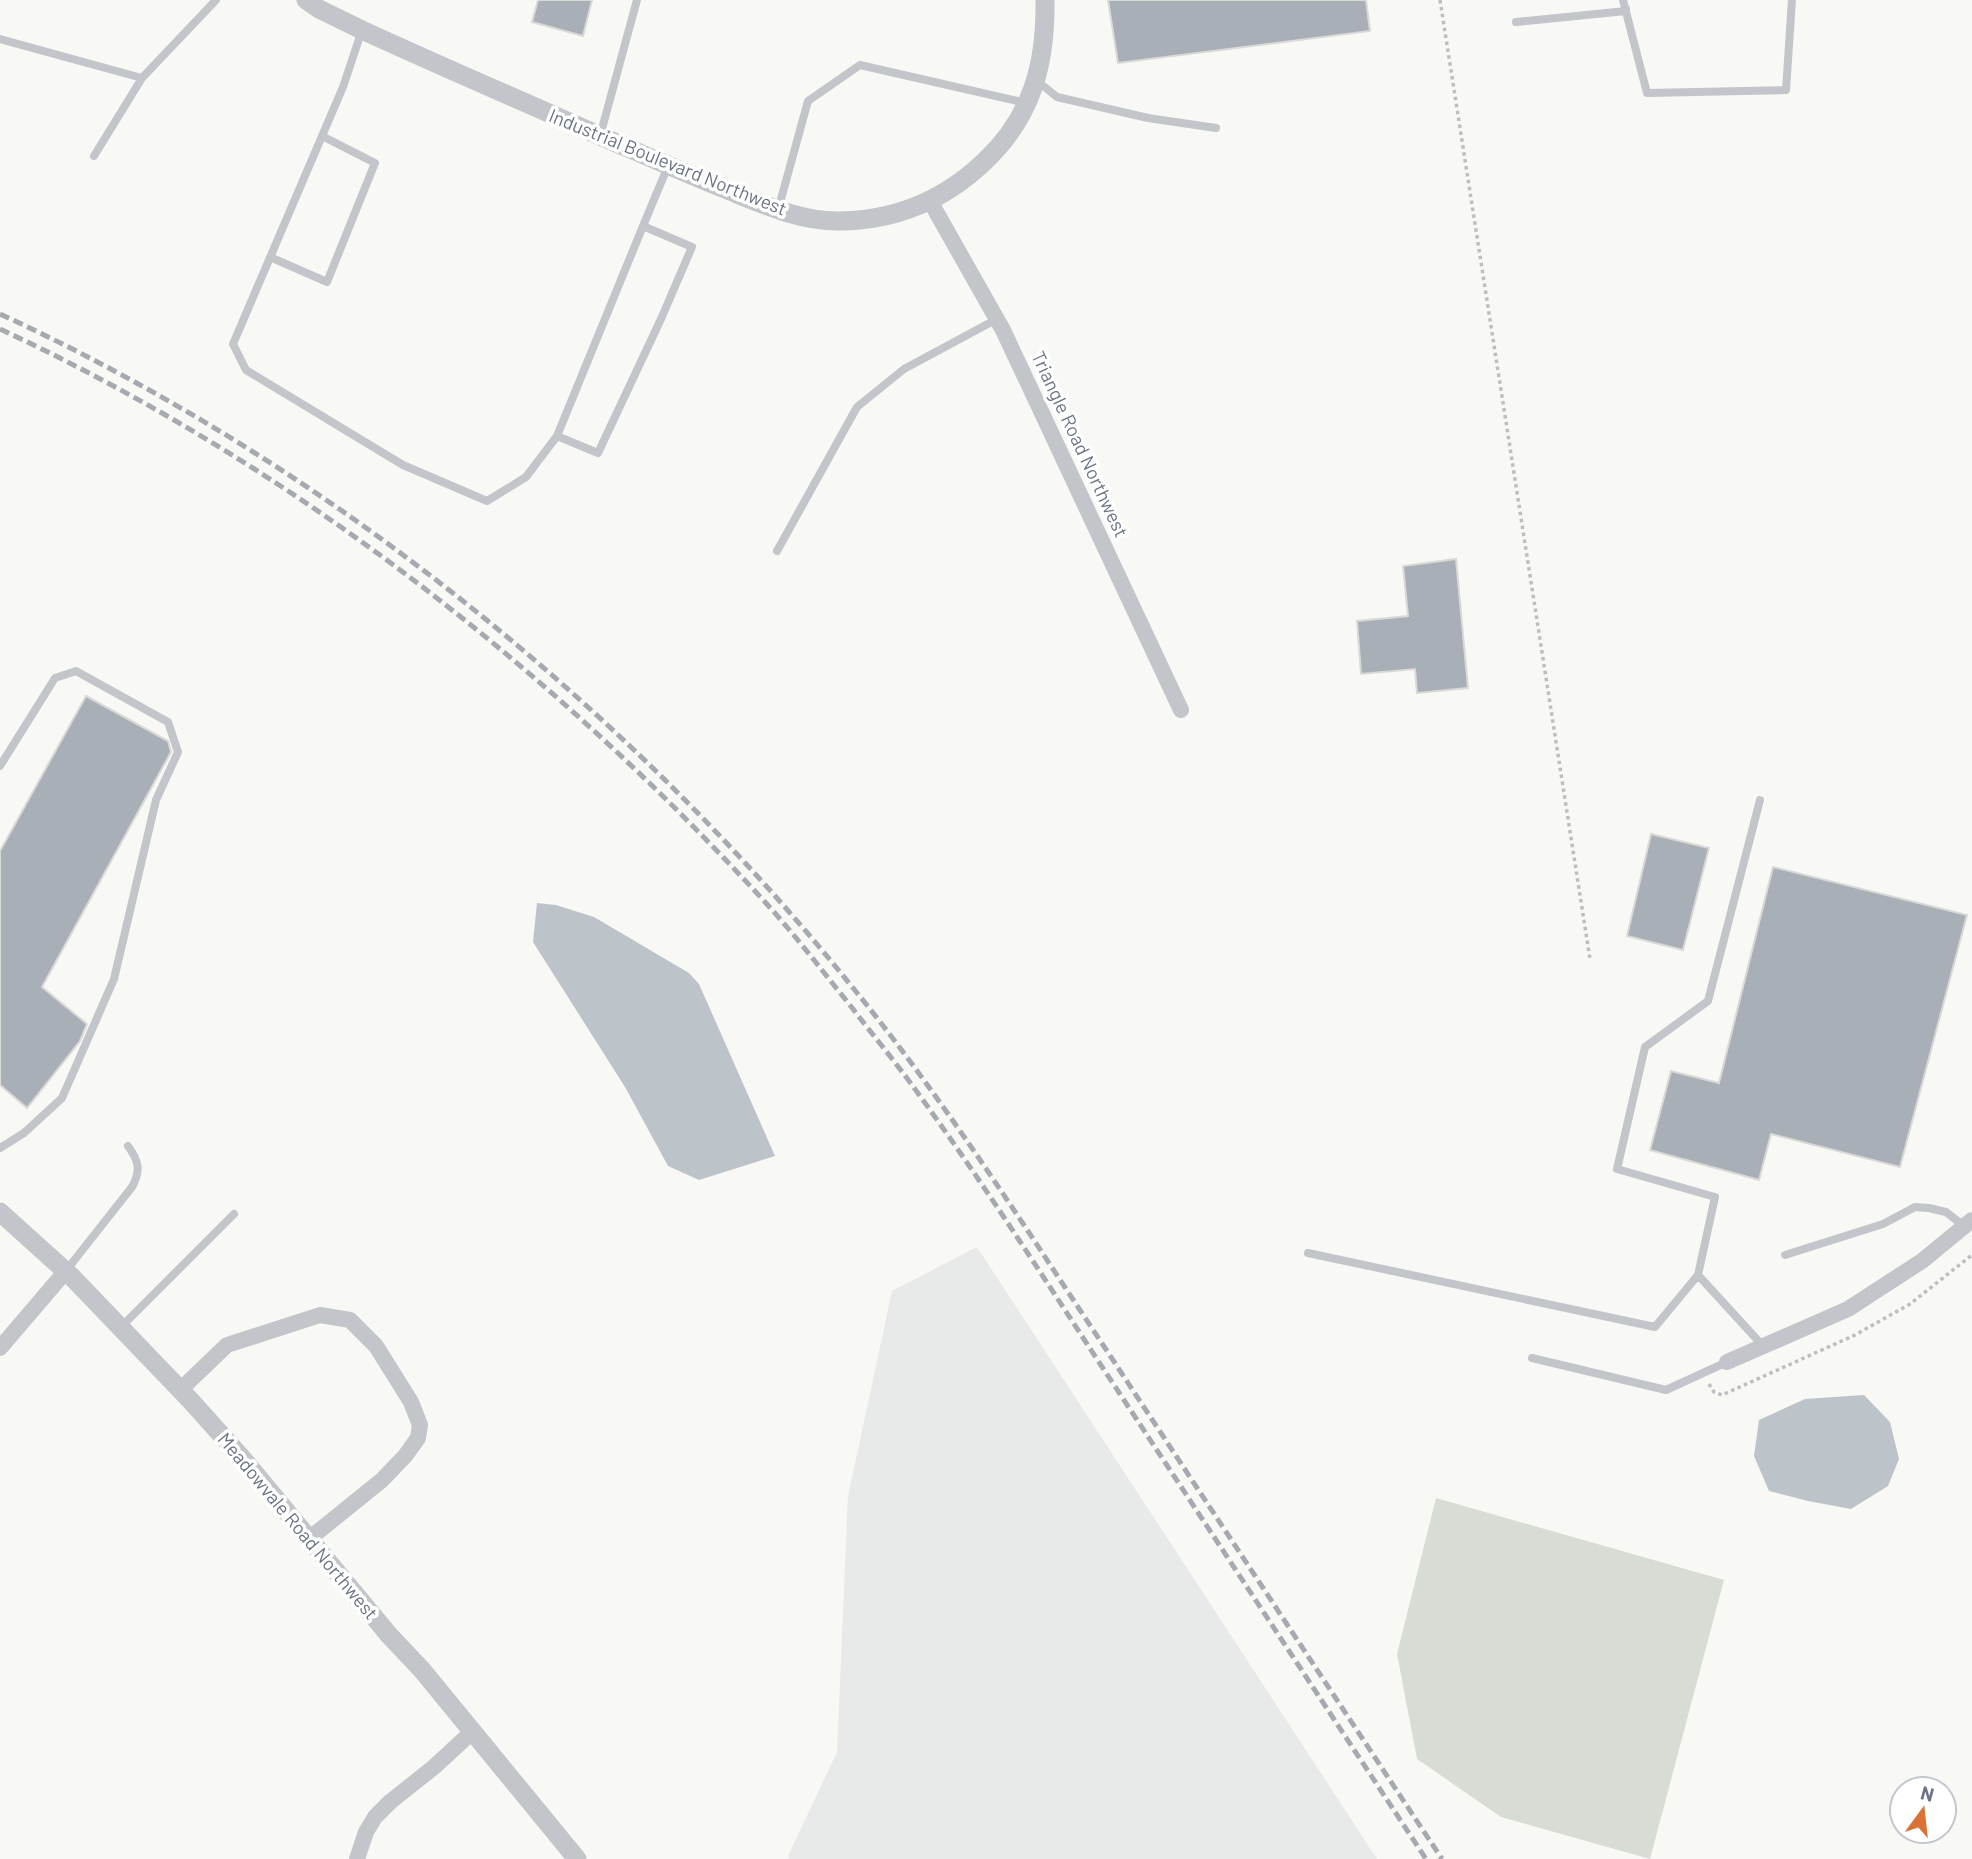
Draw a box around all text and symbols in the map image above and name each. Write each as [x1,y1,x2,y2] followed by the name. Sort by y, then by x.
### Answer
[546,103,790,220] street label: Industrial Boulevard Northwest
[1027,347,1134,540] street label: Triangle Road Northwest
[213,1428,383,1624] street label: Meadowvale Road Northwest
[1888,1775,1958,1845] north arrow
[1918,1780,1937,1806] text: N

